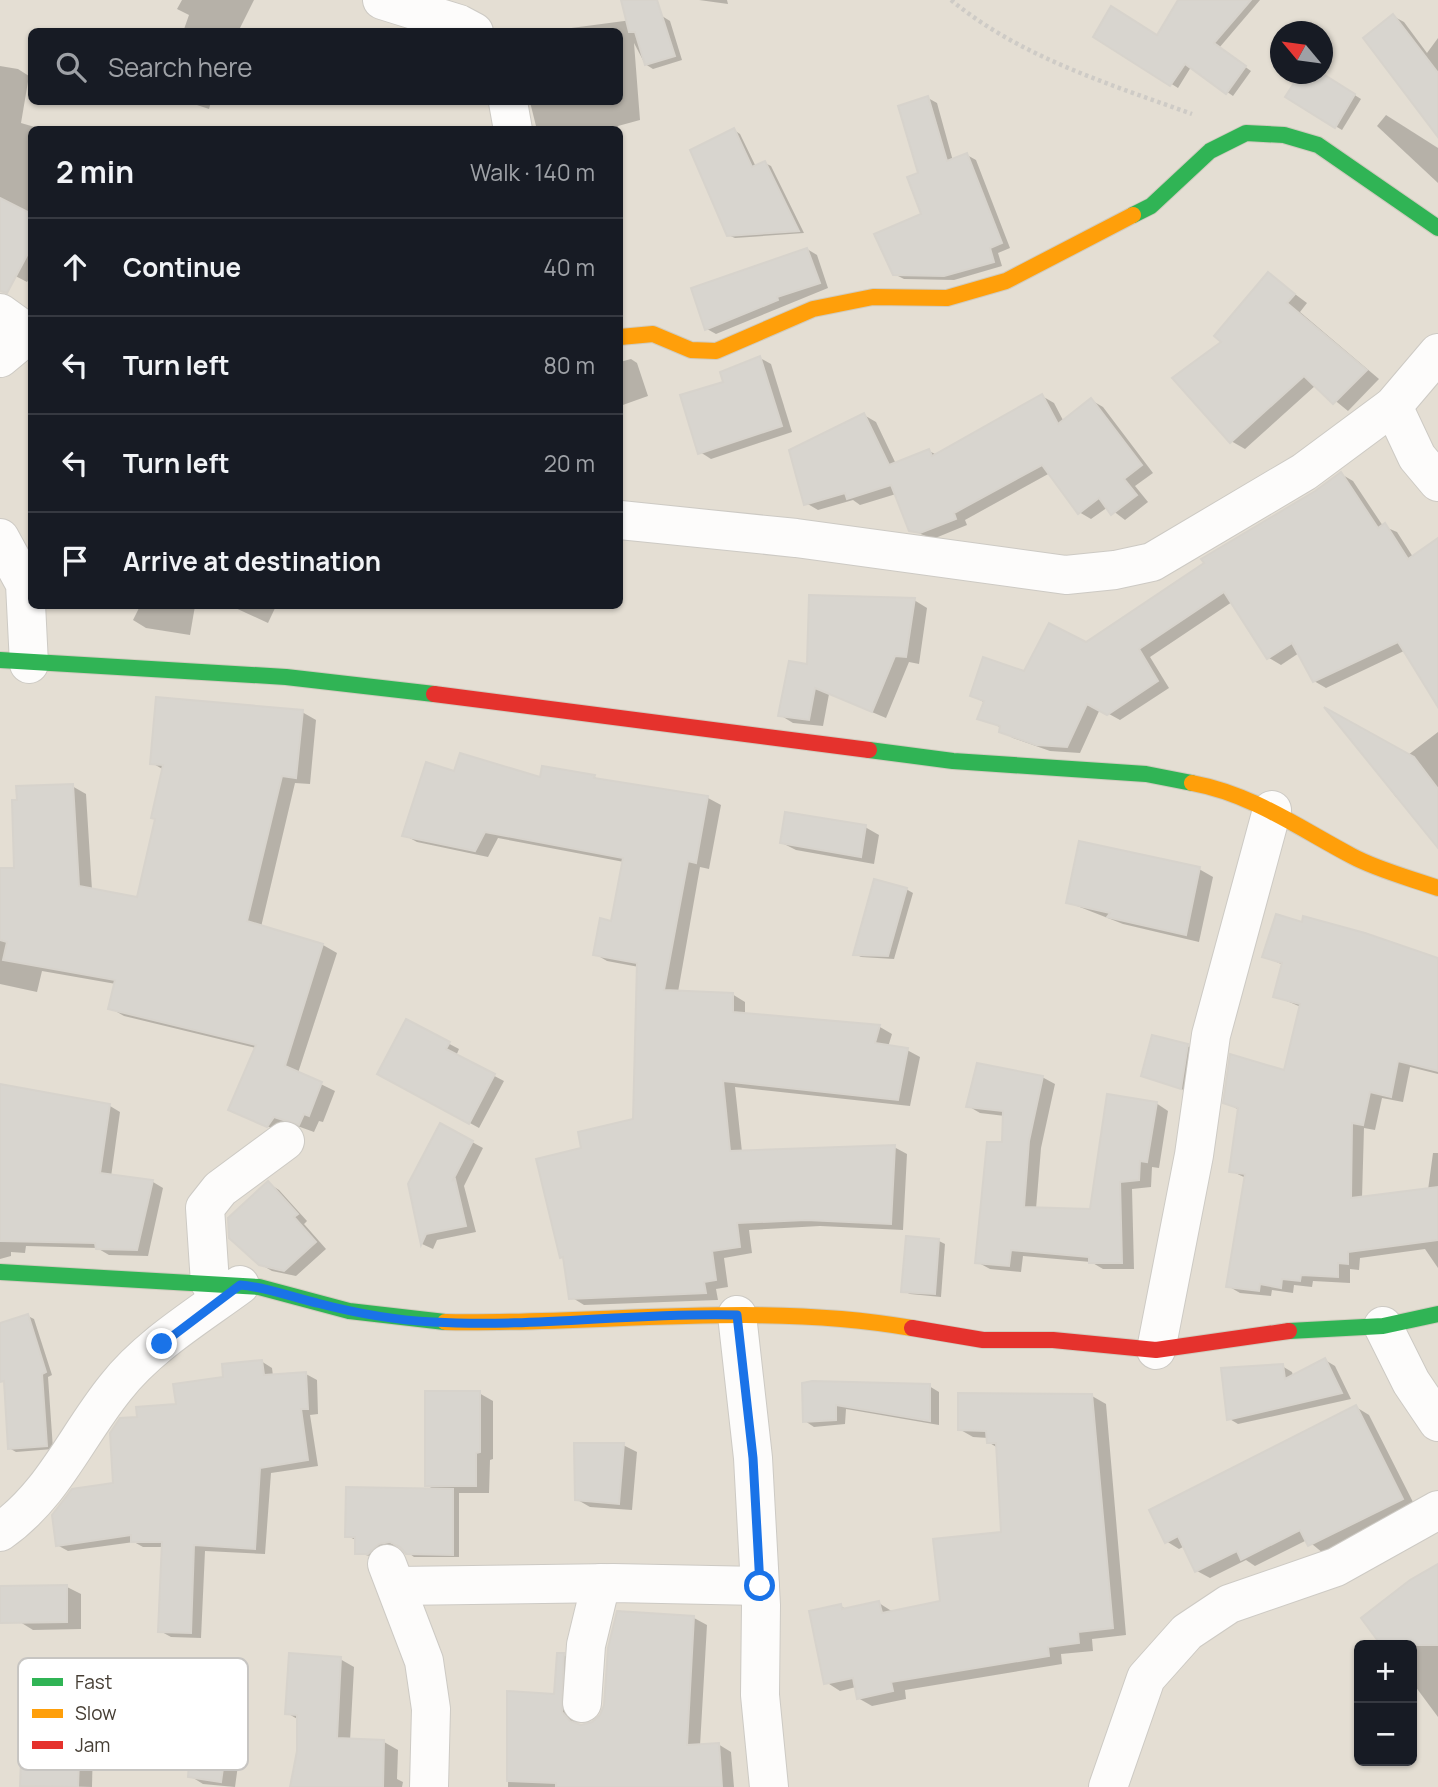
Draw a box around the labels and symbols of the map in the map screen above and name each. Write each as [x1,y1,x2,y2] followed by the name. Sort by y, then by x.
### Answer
[1270,21,1333,84] north arrow
[146,1328,177,1359] route end
[744,1570,775,1601] route start
[18,1658,248,1770] legend
[75,1669,112,1695] text: Fast
[75,1700,117,1726] text: Slow
[75,1732,110,1758] text: Jam

